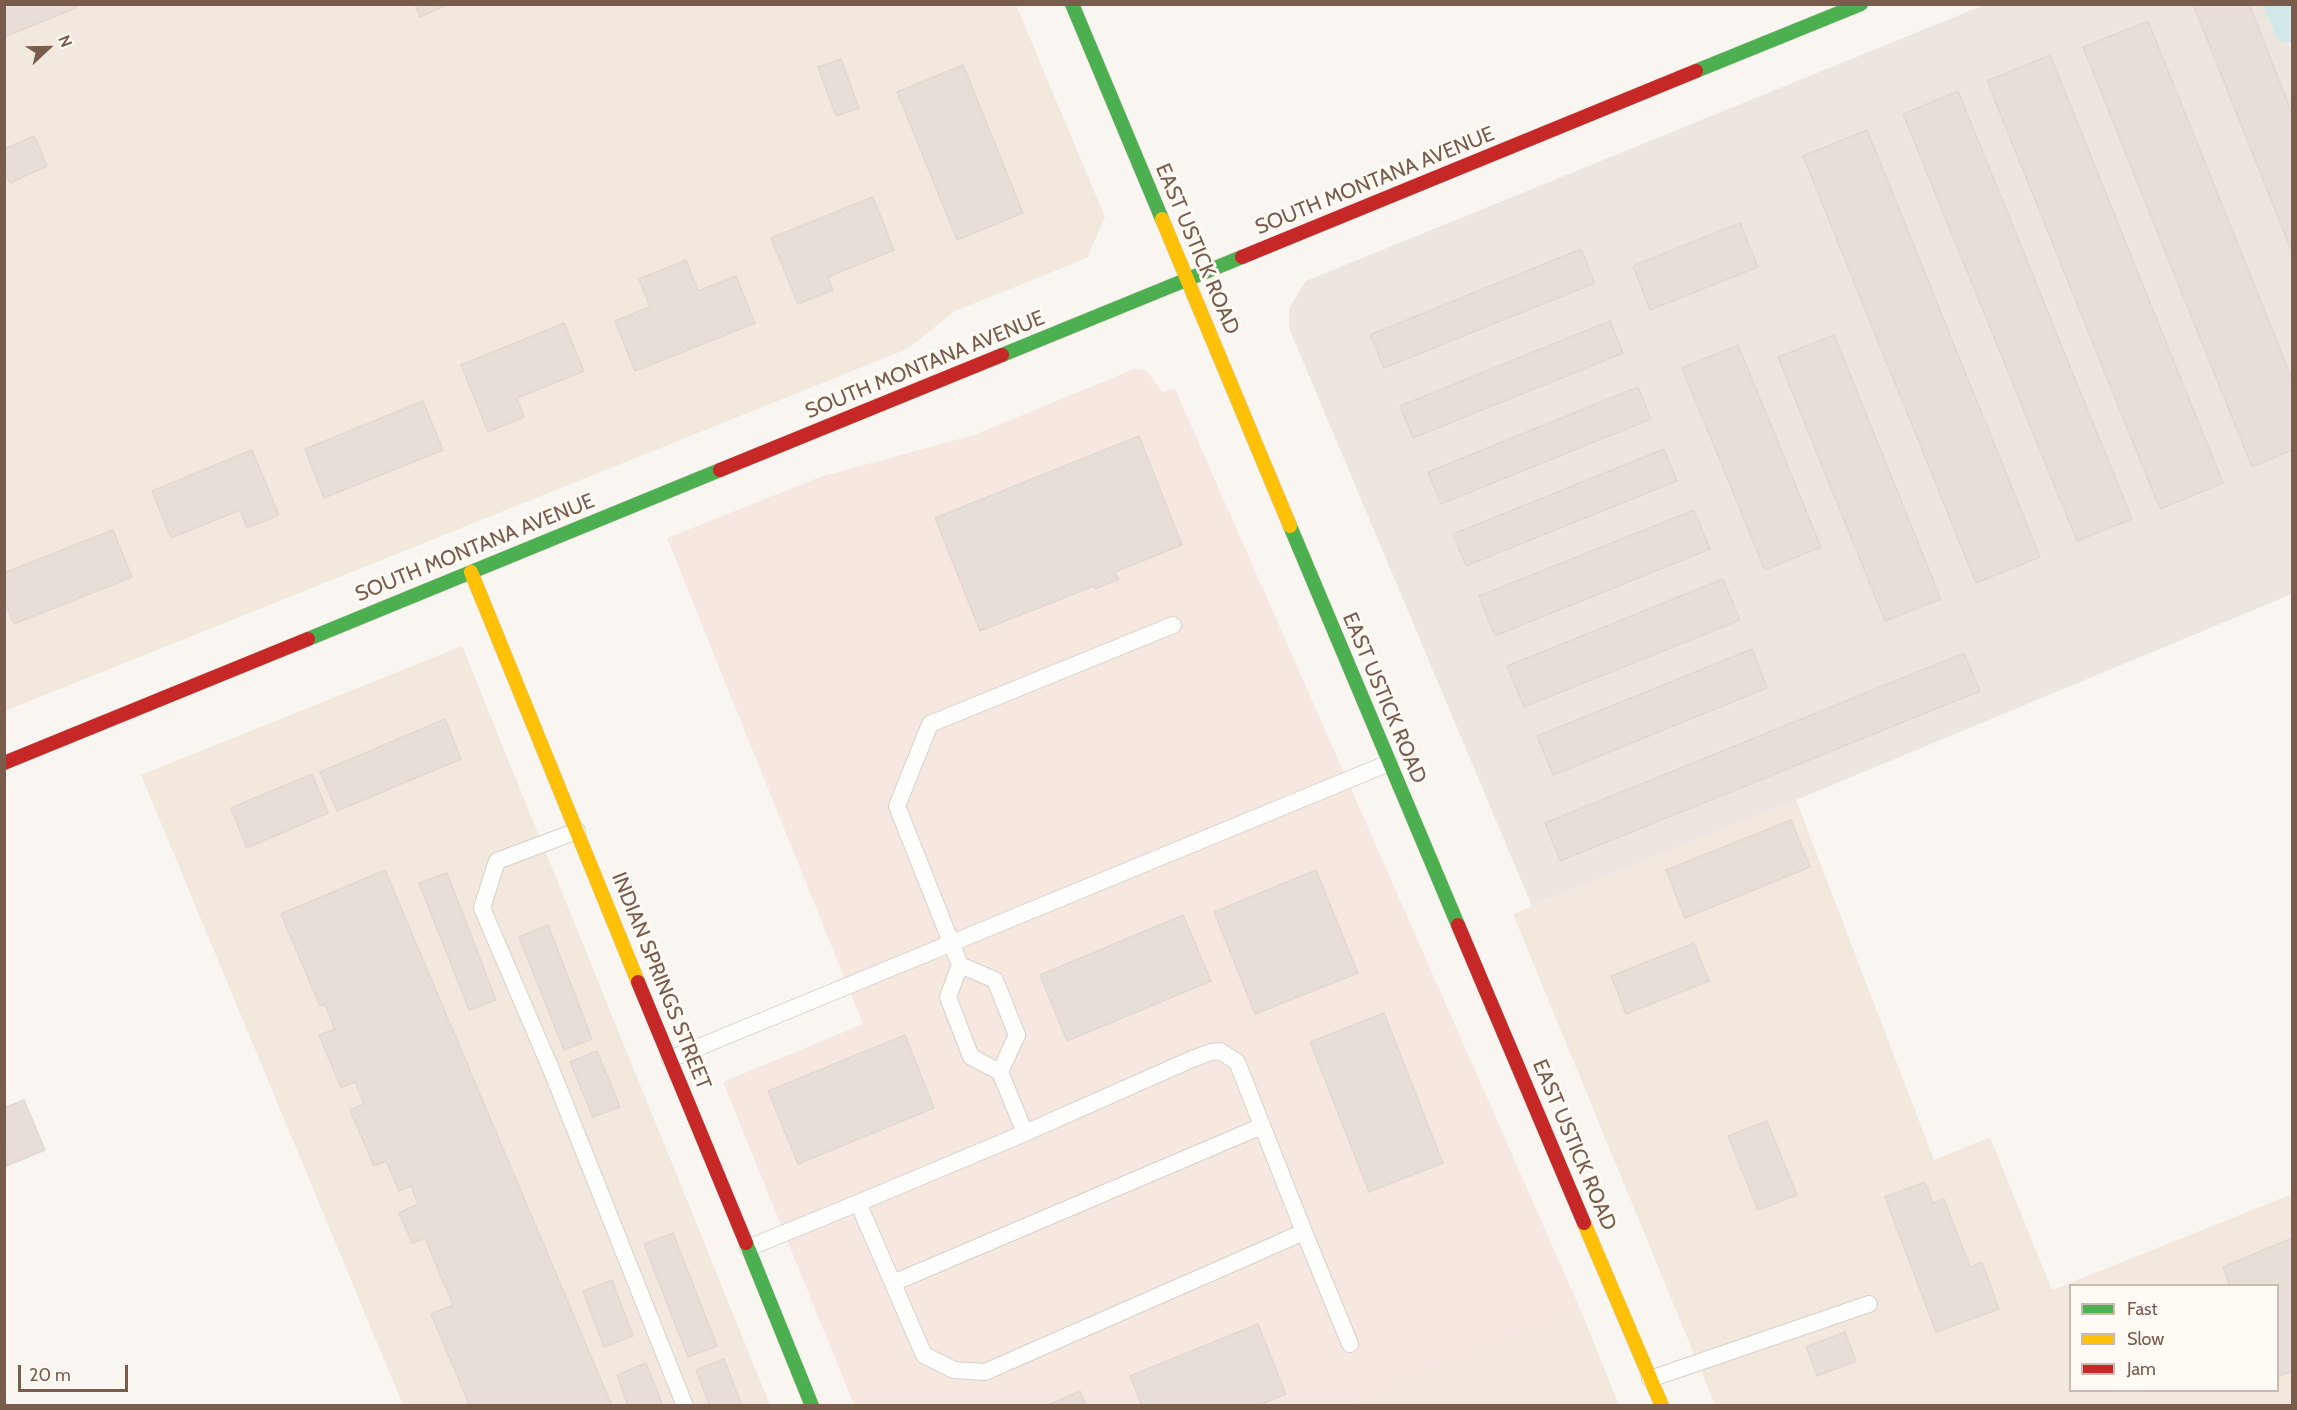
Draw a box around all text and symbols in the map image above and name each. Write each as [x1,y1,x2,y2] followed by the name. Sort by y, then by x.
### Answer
[18,18,78,78] north arrow
[54,32,76,50] text: N
[1252,121,1498,241] street label: SOUTH MONTANA AVENUE
[1150,160,1244,338] street label: EAST USTICK ROAD
[802,305,1048,425] street label: SOUTH MONTANA AVENUE
[352,488,598,608] street label: SOUTH MONTANA AVENUE
[1337,609,1431,787] street label: EAST USTICK ROAD
[606,869,716,1093] street label: INDIAN SPRINGS STREET
[1527,1056,1621,1234] street label: EAST USTICK ROAD
[2069,1284,2279,1392] legend
[2127,1298,2158,1320] text: Fast
[2127,1328,2164,1350] text: Slow
[21,1353,130,1391] scale bar
[2127,1358,2156,1380] text: Jam
[29,1364,71,1386] text: 20 m

